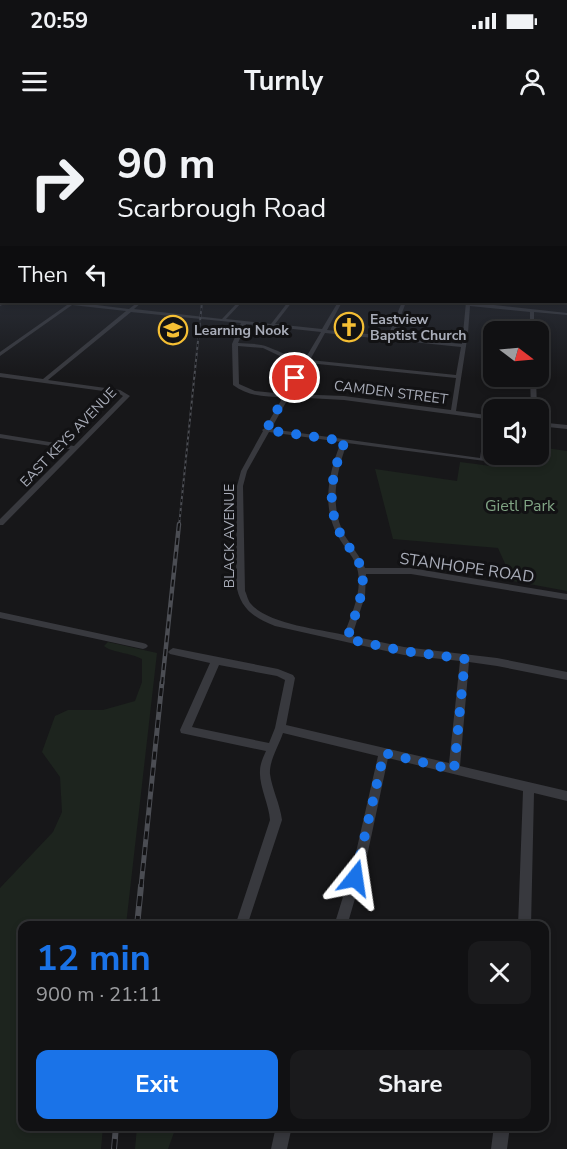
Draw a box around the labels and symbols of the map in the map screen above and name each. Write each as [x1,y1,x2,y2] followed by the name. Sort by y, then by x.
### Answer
[370,310,466,345] place label: Eastview Baptist Church
[333,311,365,343] church icon: Eastview Baptist Church
[157,314,189,346] school or university icon: Learning Nook
[194,321,289,340] place label: Learning Nook
[483,321,549,387] north arrow
[269,352,320,403] pin
[333,376,450,409] street label: CAMDEN STREET
[16,383,121,491] street label: EAST KEYS AVENUE
[220,484,239,588] street label: BLACK AVENUE
[485,495,556,517] park label: Gietl Park
[398,548,536,588] street label: STANHOPE ROAD
[323,846,387,910] position arrow

